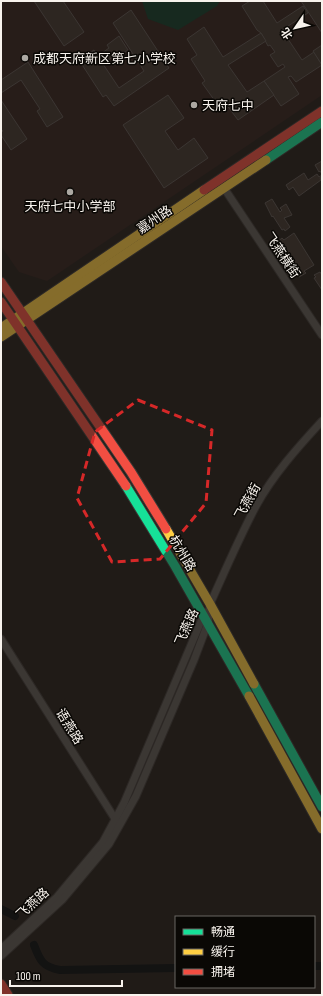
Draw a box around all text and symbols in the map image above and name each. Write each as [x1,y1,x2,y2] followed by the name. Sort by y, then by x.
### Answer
[275,8,315,48] north arrow
[279,25,296,42] text: 北
[33,51,176,67] place label: 成都天府新区第七小学校
[20,53,30,63] marker: 成都天府新区第七小学校
[202,98,254,114] place label: 天府七中
[189,100,199,110] marker: 天府七中
[65,187,75,197] marker: 天府七中小学部
[24,199,116,215] place label: 天府七中小学部
[134,202,175,237] street label: 嘉州路
[261,230,303,282] street label: 飞燕横街
[231,481,264,522] street label: 飞燕街
[165,533,199,574] street label: 杭州路
[172,606,202,648] street label: 飞燕路
[52,706,86,747] street label: 语燕路
[13,885,52,923] street label: 飞燕路
[175,916,315,988] legend
[211,925,235,940] text: 畅通
[211,945,235,960] text: 缓行
[10,962,122,988] scale bar
[211,965,235,980] text: 拥堵
[16,969,41,984] text: 100 m

